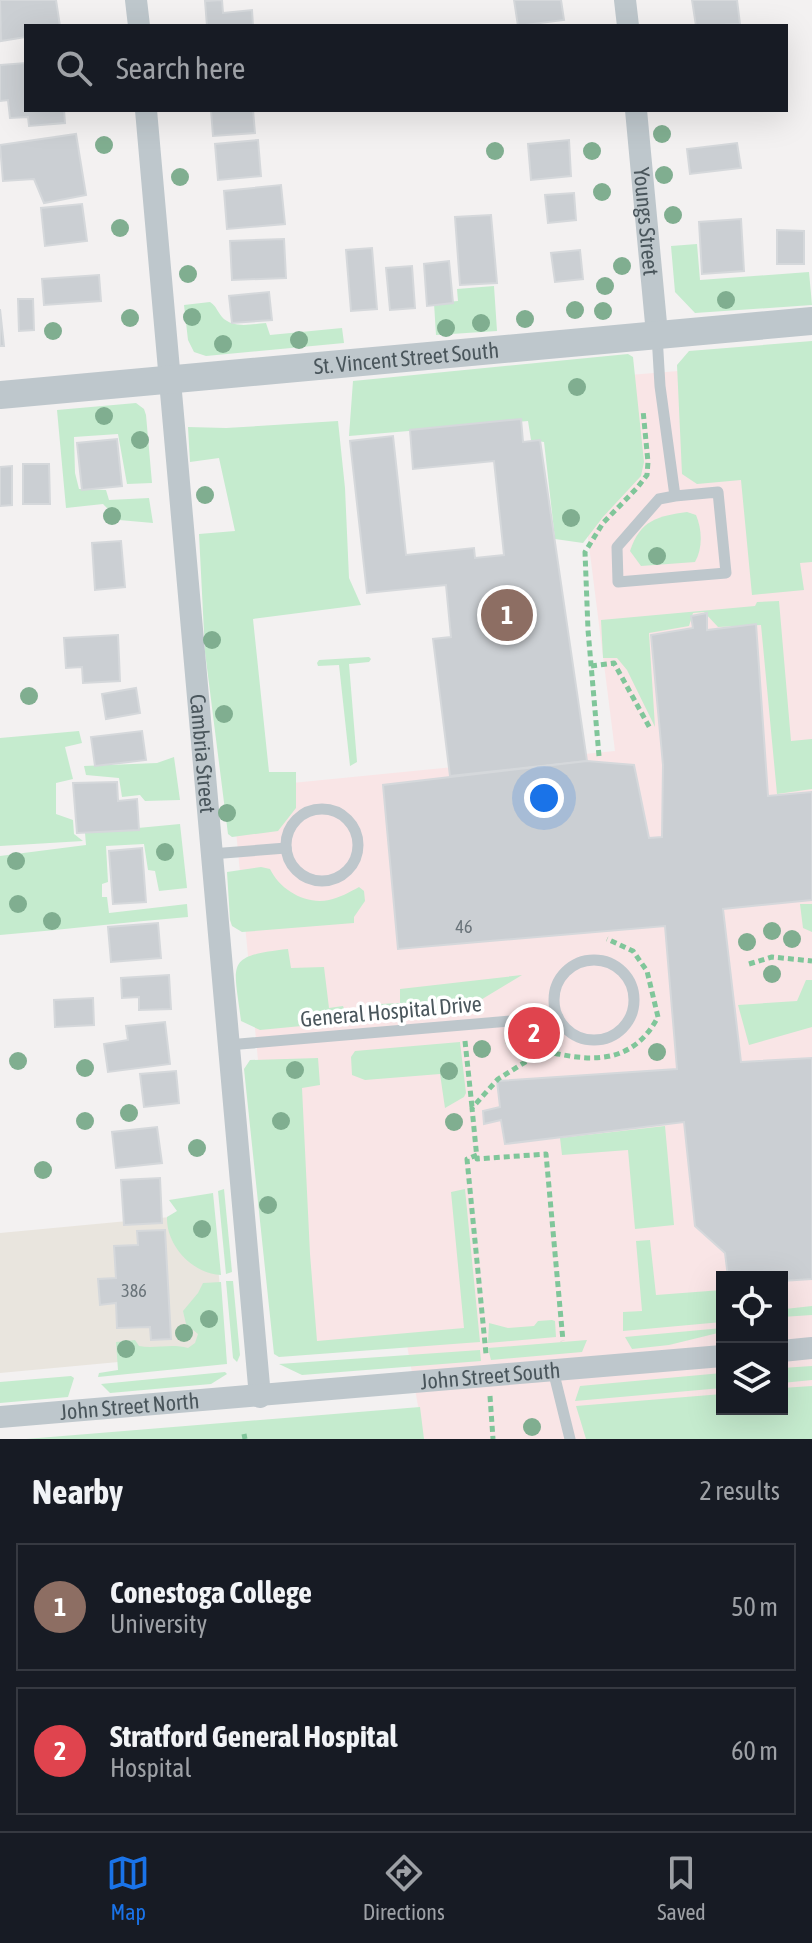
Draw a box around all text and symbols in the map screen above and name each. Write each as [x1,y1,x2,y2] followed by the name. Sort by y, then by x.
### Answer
[24,24,788,112] search box
[52,46,96,90] icon: search
[116,51,245,85] text: Search here
[628,166,664,277] street label: Youngs Street
[313,337,500,379] street label: St. Vincent Street South
[481,585,533,645] pin: 1
[185,693,221,814] street label: Cambria Street
[524,778,564,818] your location
[456,916,472,937] house number: 46
[299,990,483,1032] street label: General Hospital Drive
[508,1003,560,1063] pin: 2
[716,1271,788,1415] map controls
[716,1271,788,1343] button: locate
[121,1280,147,1301] house number: 386
[716,1343,788,1415] button: layers
[419,1357,561,1394] street label: John Street South
[59,1387,200,1425] street label: John Street North
[32,1472,123,1511] text: Nearby
[699,1476,780,1506] text: 2 results
[110,1575,312,1609] text: Conestoga College
[54,1592,66,1622] text: 1
[731,1592,778,1622] text: 50 m
[110,1609,207,1639] text: University
[110,1719,397,1753] text: Stratford General Hospital
[54,1736,66,1766] text: 2
[731,1736,778,1766] text: 60 m
[110,1753,191,1783] text: Hospital
[106,1851,150,1925] tab: Map
[363,1851,445,1925] tab: Directions
[657,1851,706,1925] tab: Saved

